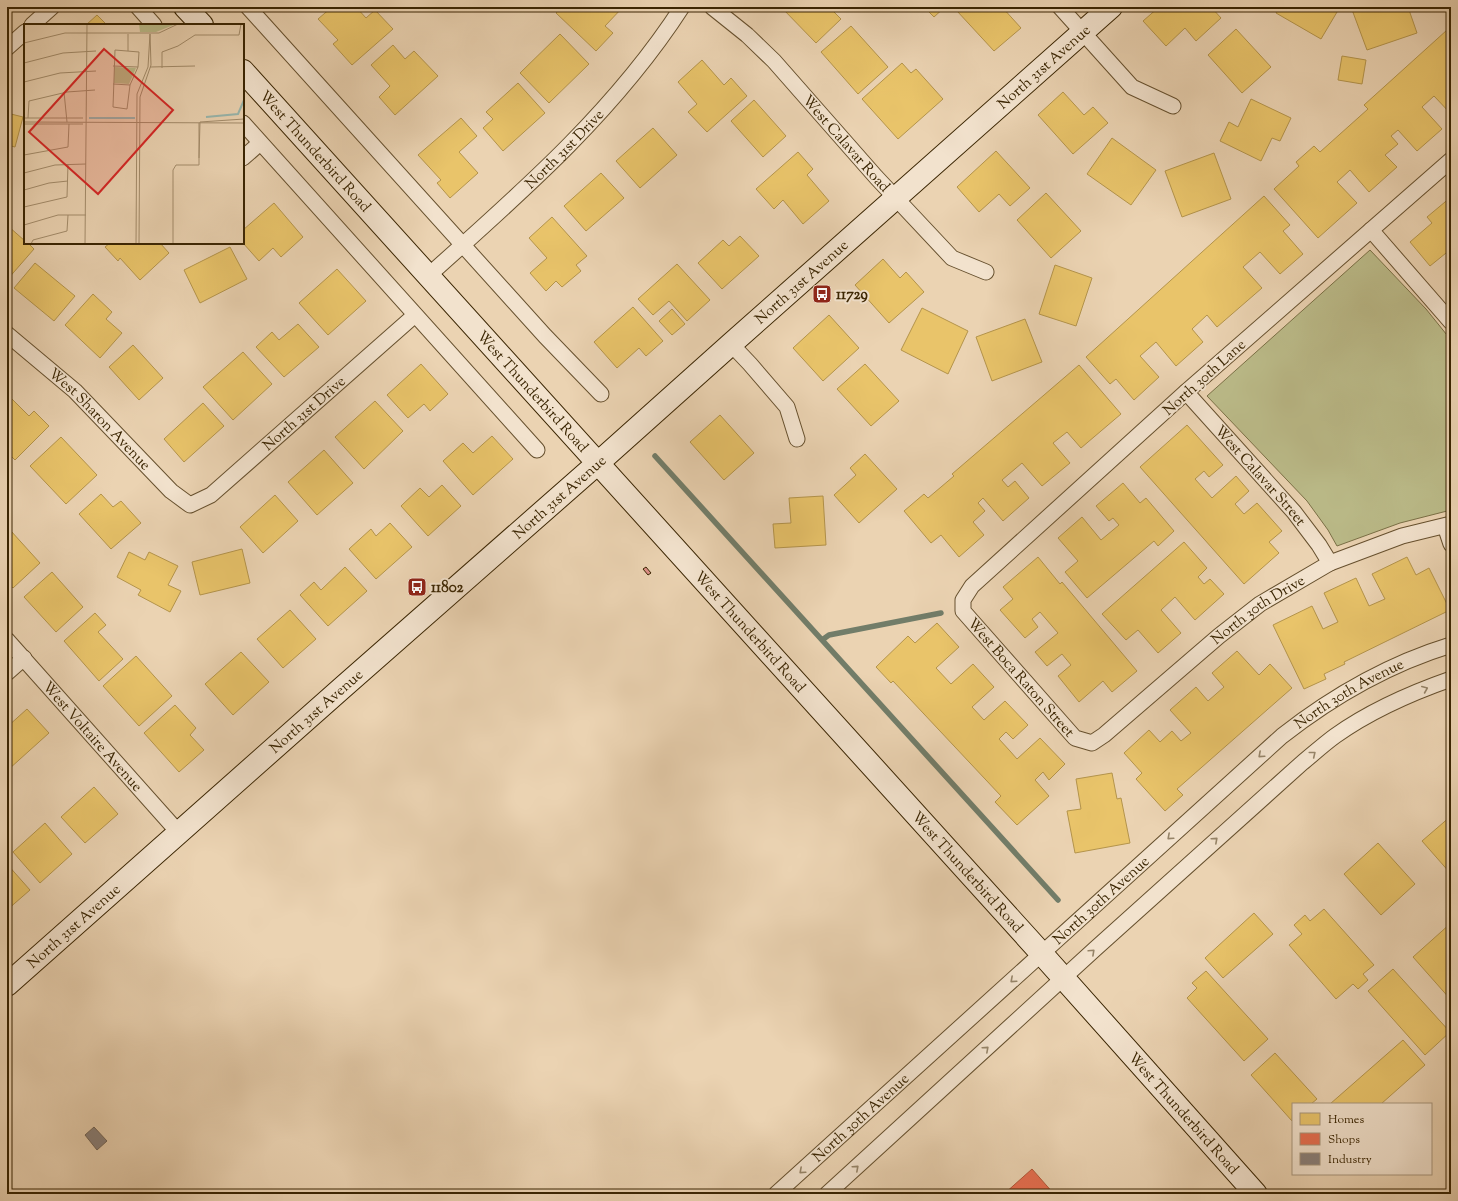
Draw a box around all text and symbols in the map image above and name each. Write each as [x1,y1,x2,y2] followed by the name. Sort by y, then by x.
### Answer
[993,21,1096,115] street label: North 31st Avenue
[24,24,244,244] inset map
[254,87,375,218] street label: West Thunderbird Road
[797,91,894,198] street label: West Calavar Road
[521,105,610,194] street label: North 31st Drive
[751,236,854,330] street label: North 31st Avenue
[811,283,833,305] bus stop icon: 11729
[836,285,868,306] place label: 11729
[471,327,593,458] street label: West Thunderbird Road
[1159,335,1251,421] street label: North 30th Lane
[43,364,155,476] street label: West Sharon Avenue
[259,372,351,457] street label: North 31st Drive
[1209,422,1310,531] street label: West Calavar Street
[509,451,612,545] street label: North 31st Avenue
[689,567,810,698] street label: West Thunderbird Road
[1207,571,1309,650] street label: North 30th Drive
[406,576,428,598] bus stop icon: 11802
[431,578,464,599] place label: 11802
[962,614,1079,742] street label: West Boca Raton Street
[1291,655,1408,735] street label: North 30th Avenue
[266,665,368,759] street label: North 31st Avenue
[37,677,147,797] street label: West Voltaire Avenue
[1421,686,1428,694] one-way arrow
[1259,750,1266,757] one-way arrow
[1308,752,1315,759] one-way arrow
[906,807,1027,939] street label: West Thunderbird Road
[1167,833,1175,840] one-way arrow
[1211,838,1218,845] one-way arrow
[1049,852,1155,951] street label: North 30th Avenue
[23,880,126,974] street label: North 31st Avenue
[1087,949,1095,956] one-way arrow
[1010,976,1018,983] one-way arrow
[981,1046,989,1054] one-way arrow
[1123,1048,1243,1180] street label: West Thunderbird Road
[809,1069,915,1168] street label: North 30th Avenue
[1292,1103,1432,1175] legend
[1328,1111,1364,1129] text: Homes
[1328,1131,1360,1149] text: Shops
[1328,1151,1372,1169] text: Industry
[851,1165,859,1172] one-way arrow
[799,1166,807,1173] one-way arrow

